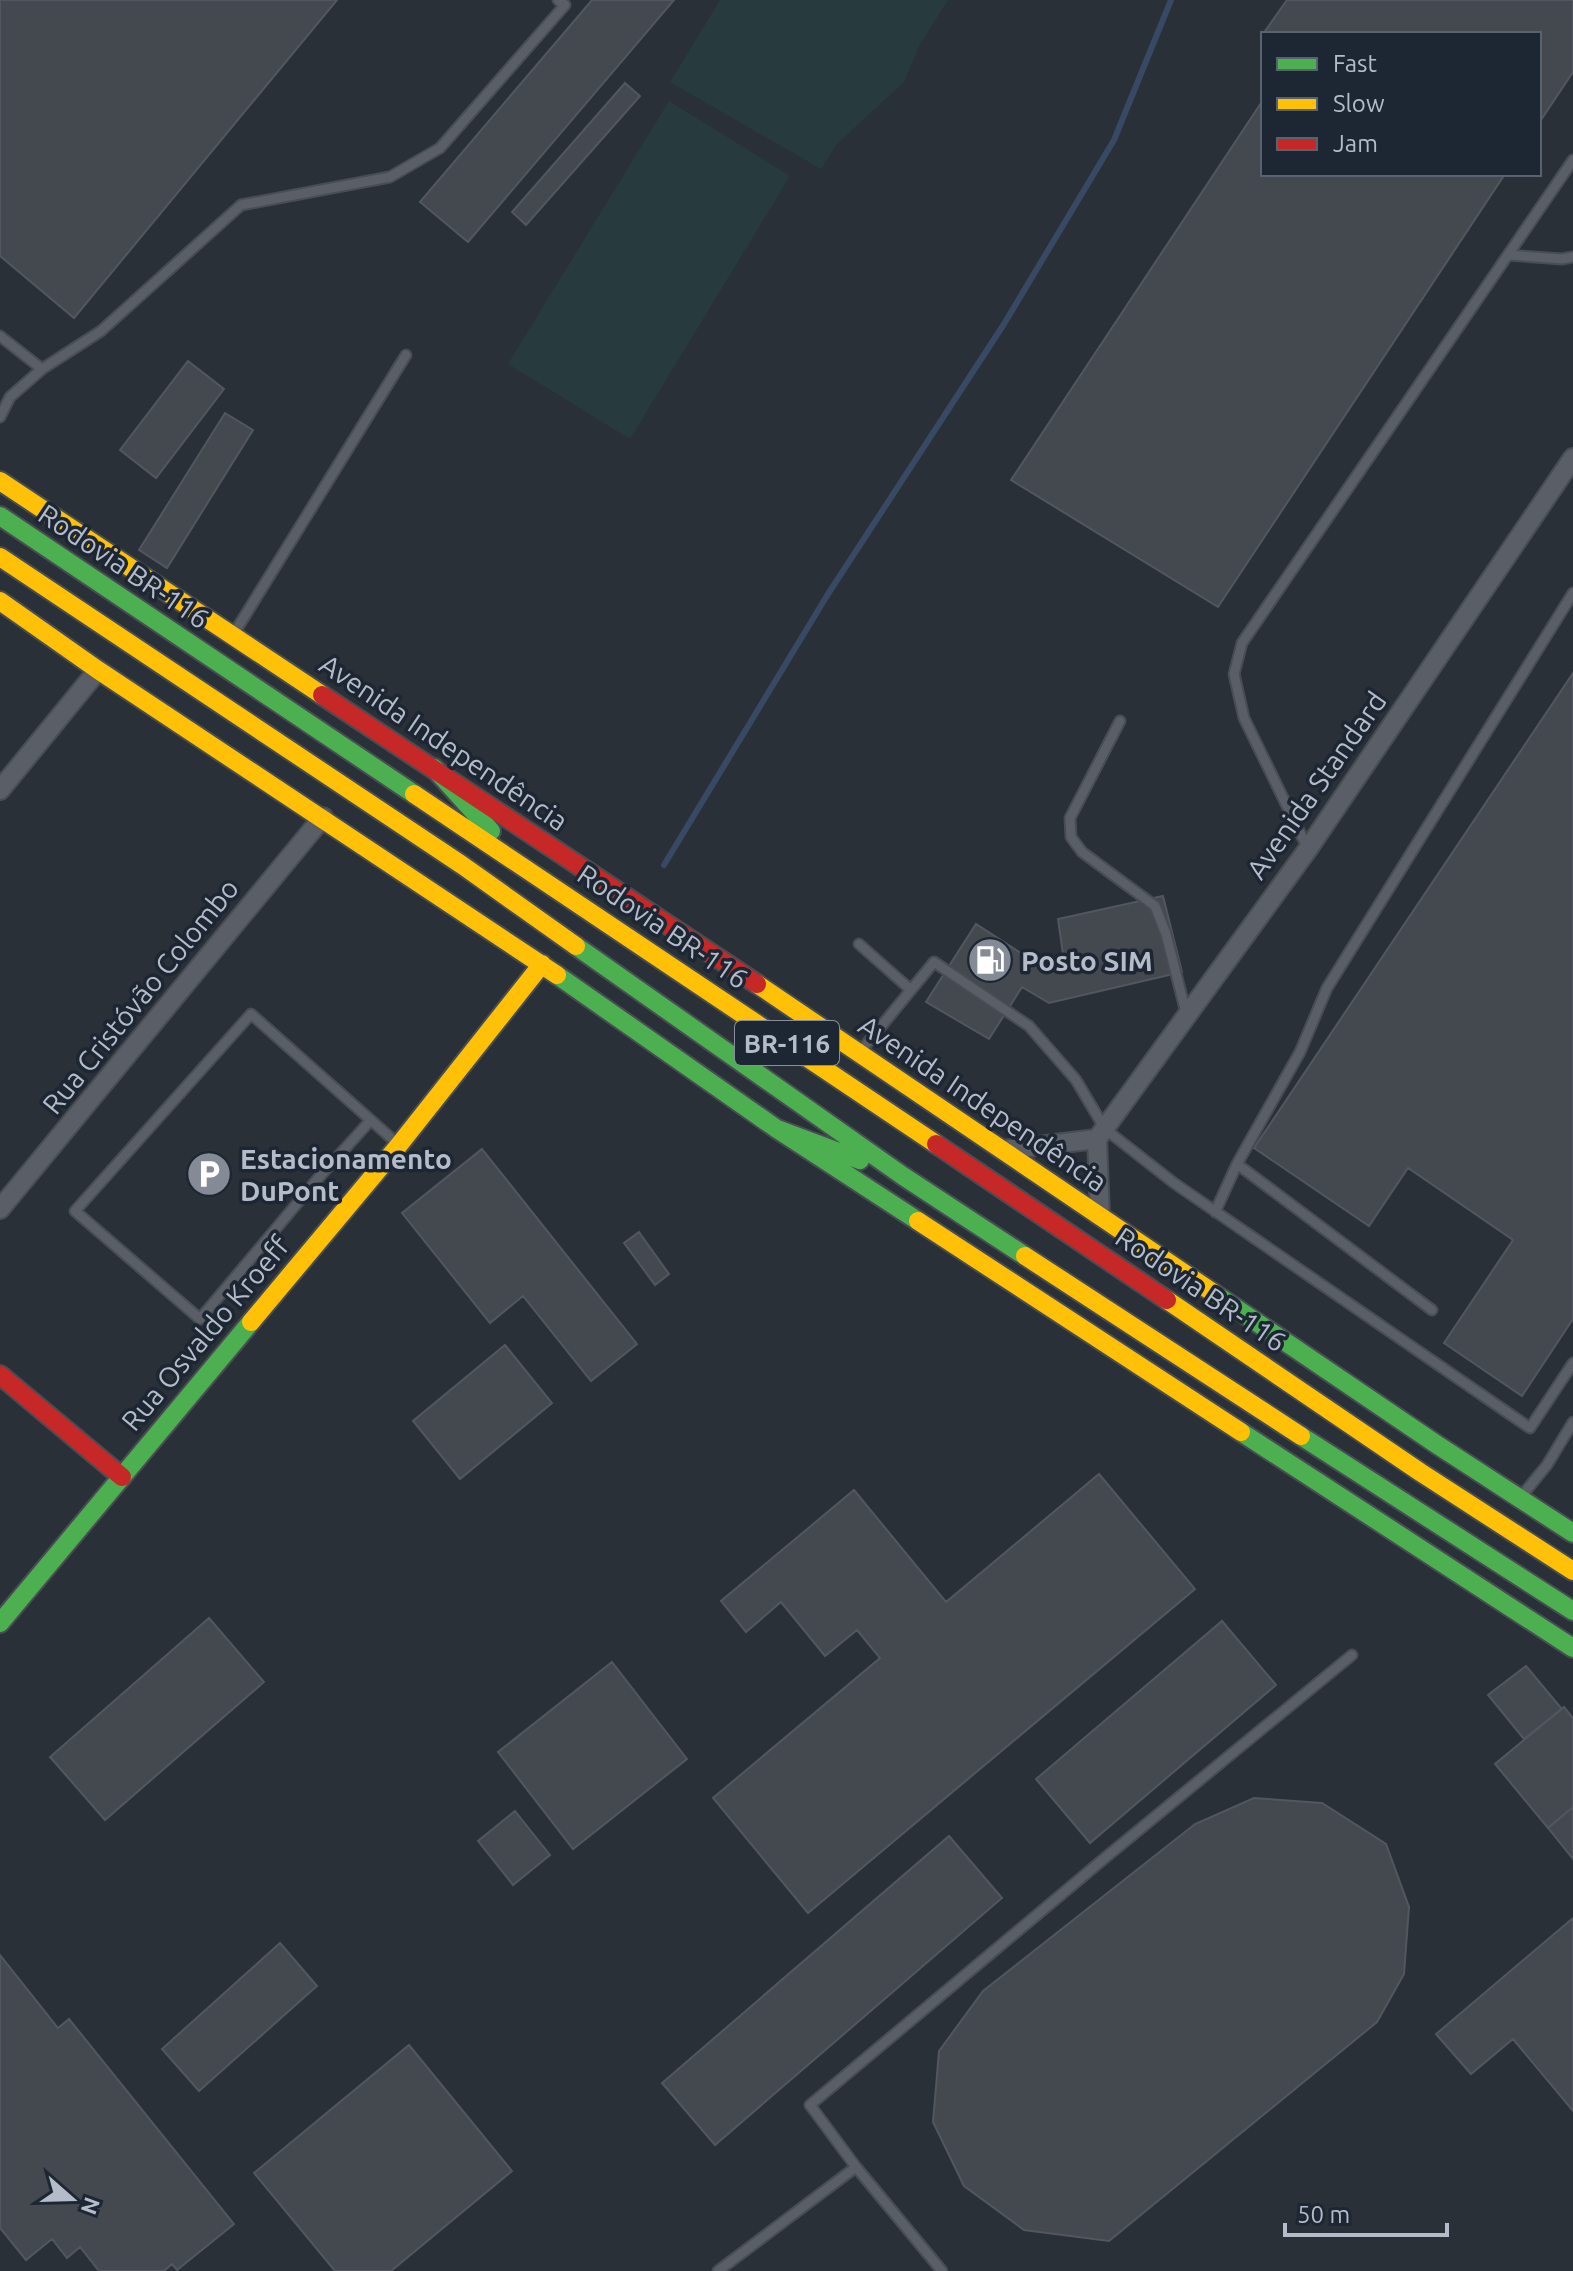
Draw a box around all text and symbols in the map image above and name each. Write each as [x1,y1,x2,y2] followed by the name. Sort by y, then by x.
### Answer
[1261,32,1541,176] legend
[1333,50,1377,77] text: Fast
[1333,90,1385,117] text: Slow
[1333,130,1378,157] text: Jam
[33,498,215,634] street label: Rodovia BR-116
[314,648,574,836] street label: Avenida Independência
[1240,686,1392,884] street label: Avenida Standard
[572,858,754,994] street label: Rodovia BR-116
[36,872,244,1120] street label: Rua Cristóvão Colombo
[966,936,1014,984] fuel station icon: Posto SIM
[1021,945,1153,976] place label: Posto SIM
[853,1009,1113,1197] street label: Avenida Independência
[735,1021,839,1065] road number: BR-116
[240,1143,452,1206] place label: Estacionamento DuPont
[185,1150,233,1198] parking icon: Estacionamento DuPont
[1110,1221,1292,1357] street label: Rodovia BR-116
[115,1229,296,1436] street label: Rua Osvaldo Kroeff
[32,2159,112,2239] north arrow
[1285,2187,1447,2237] scale bar
[77,2194,106,2218] text: N
[1297,2201,1350,2228] text: 50 m

